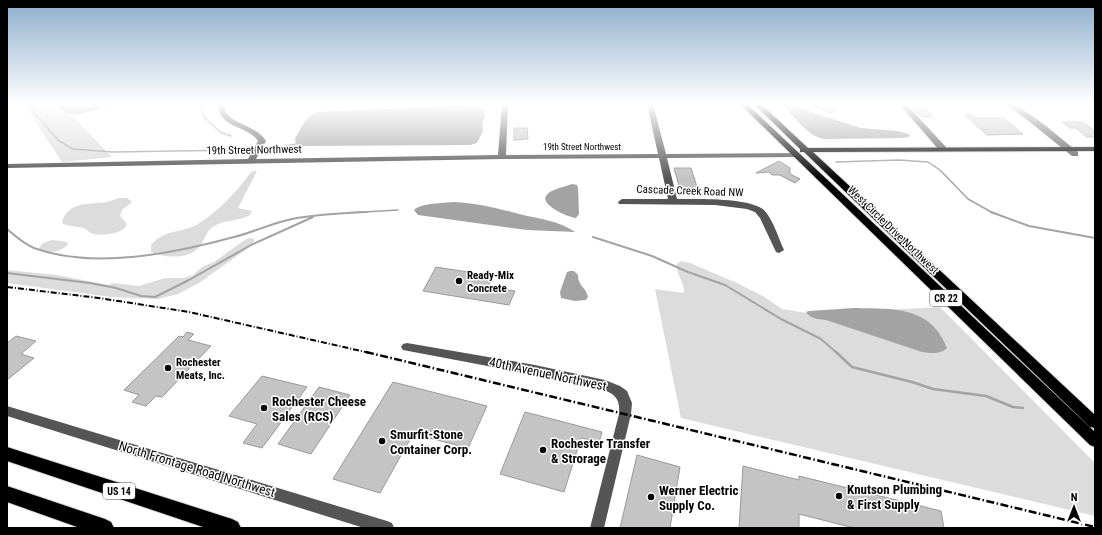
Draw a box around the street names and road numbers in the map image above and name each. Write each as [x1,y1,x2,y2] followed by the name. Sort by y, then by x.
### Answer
[543,142,621,152] street label: 19th Street Northwest
[206,143,302,157] street label: 19th Street Northwest
[636,183,744,199] street label: Cascade Creek Road NW
[845,183,941,277] street label: West Circle Drive Northwest
[930,290,962,306] road number: CR 22
[488,354,608,394] street label: 40th Avenue Northwest
[117,438,277,500] street label: North Frontage Road Northwest
[103,483,135,499] road number: US 14

